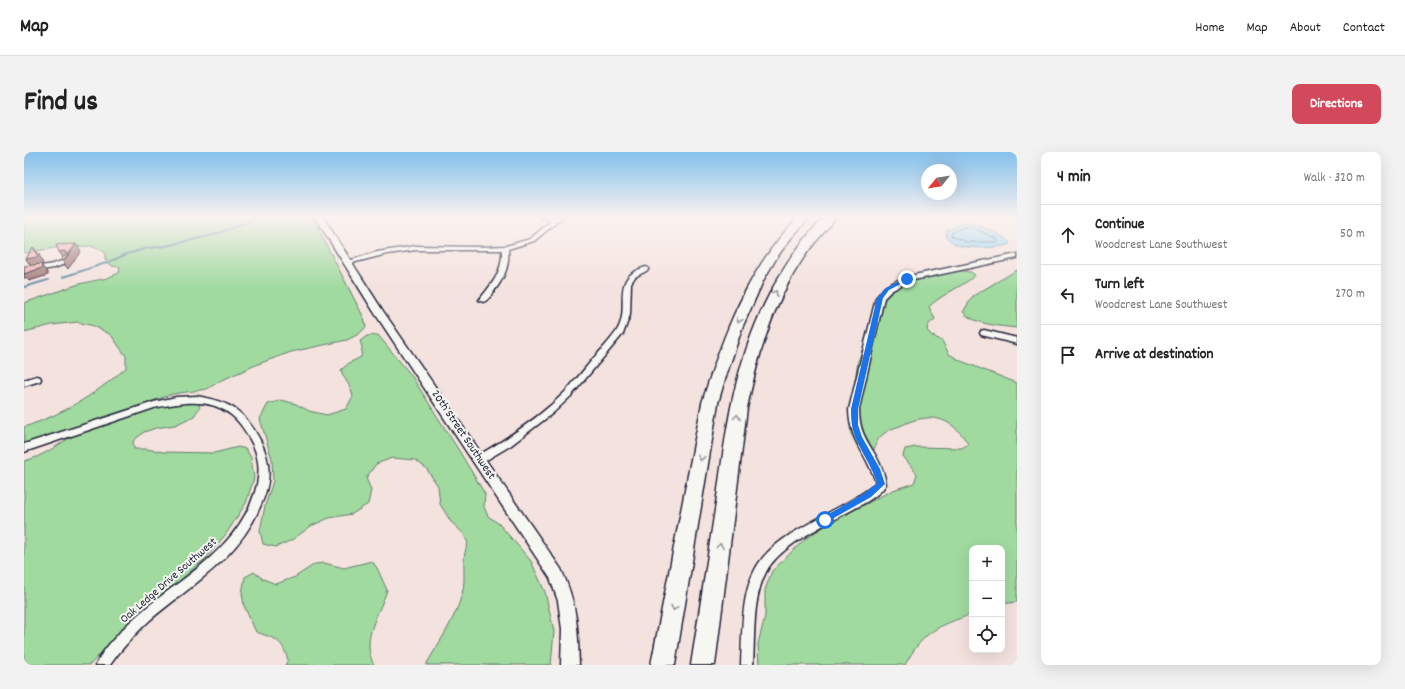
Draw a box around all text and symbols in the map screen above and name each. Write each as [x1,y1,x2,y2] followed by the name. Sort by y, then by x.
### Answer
[20,14,49,41] text: Map
[1195,18,1224,38] text: Home
[1246,18,1268,38] text: Map
[1290,18,1321,38] text: About
[1343,18,1385,38] text: Contact
[24,84,98,124] text: Find us
[1292,84,1381,124] button: Directions
[921,164,957,200] north arrow
[1057,166,1091,190] text: 4 min
[1304,169,1365,188] text: Walk · 320 m
[1095,214,1144,236] text: Continue
[1057,224,1079,246] icon: ahead
[1340,225,1365,244] text: 50 m
[1095,236,1228,255] text: Woodcrest Lane Southwest
[898,270,916,288] route end
[1095,274,1144,296] text: Turn left
[1057,284,1079,306] icon: left
[1335,285,1365,304] text: 270 m
[771,290,778,297] one-way arrow
[1095,296,1228,315] text: Woodcrest Lane Southwest
[736,315,744,323] one-way arrow
[1057,344,1079,366] icon: arrive
[1095,344,1213,366] text: Arrive at destination
[427,387,500,484] street label: 20th Street Southwest
[732,414,741,420] one-way arrow
[697,455,705,461] one-way arrow
[816,511,834,529] route start
[117,534,222,628] street label: Oak Ledge Drive Southwest
[715,543,724,549] one-way arrow
[969,545,1005,653] map controls
[969,545,1005,581] button: +
[969,581,1005,617] button: −
[670,605,678,611] one-way arrow
[969,617,1005,653] button: locate

